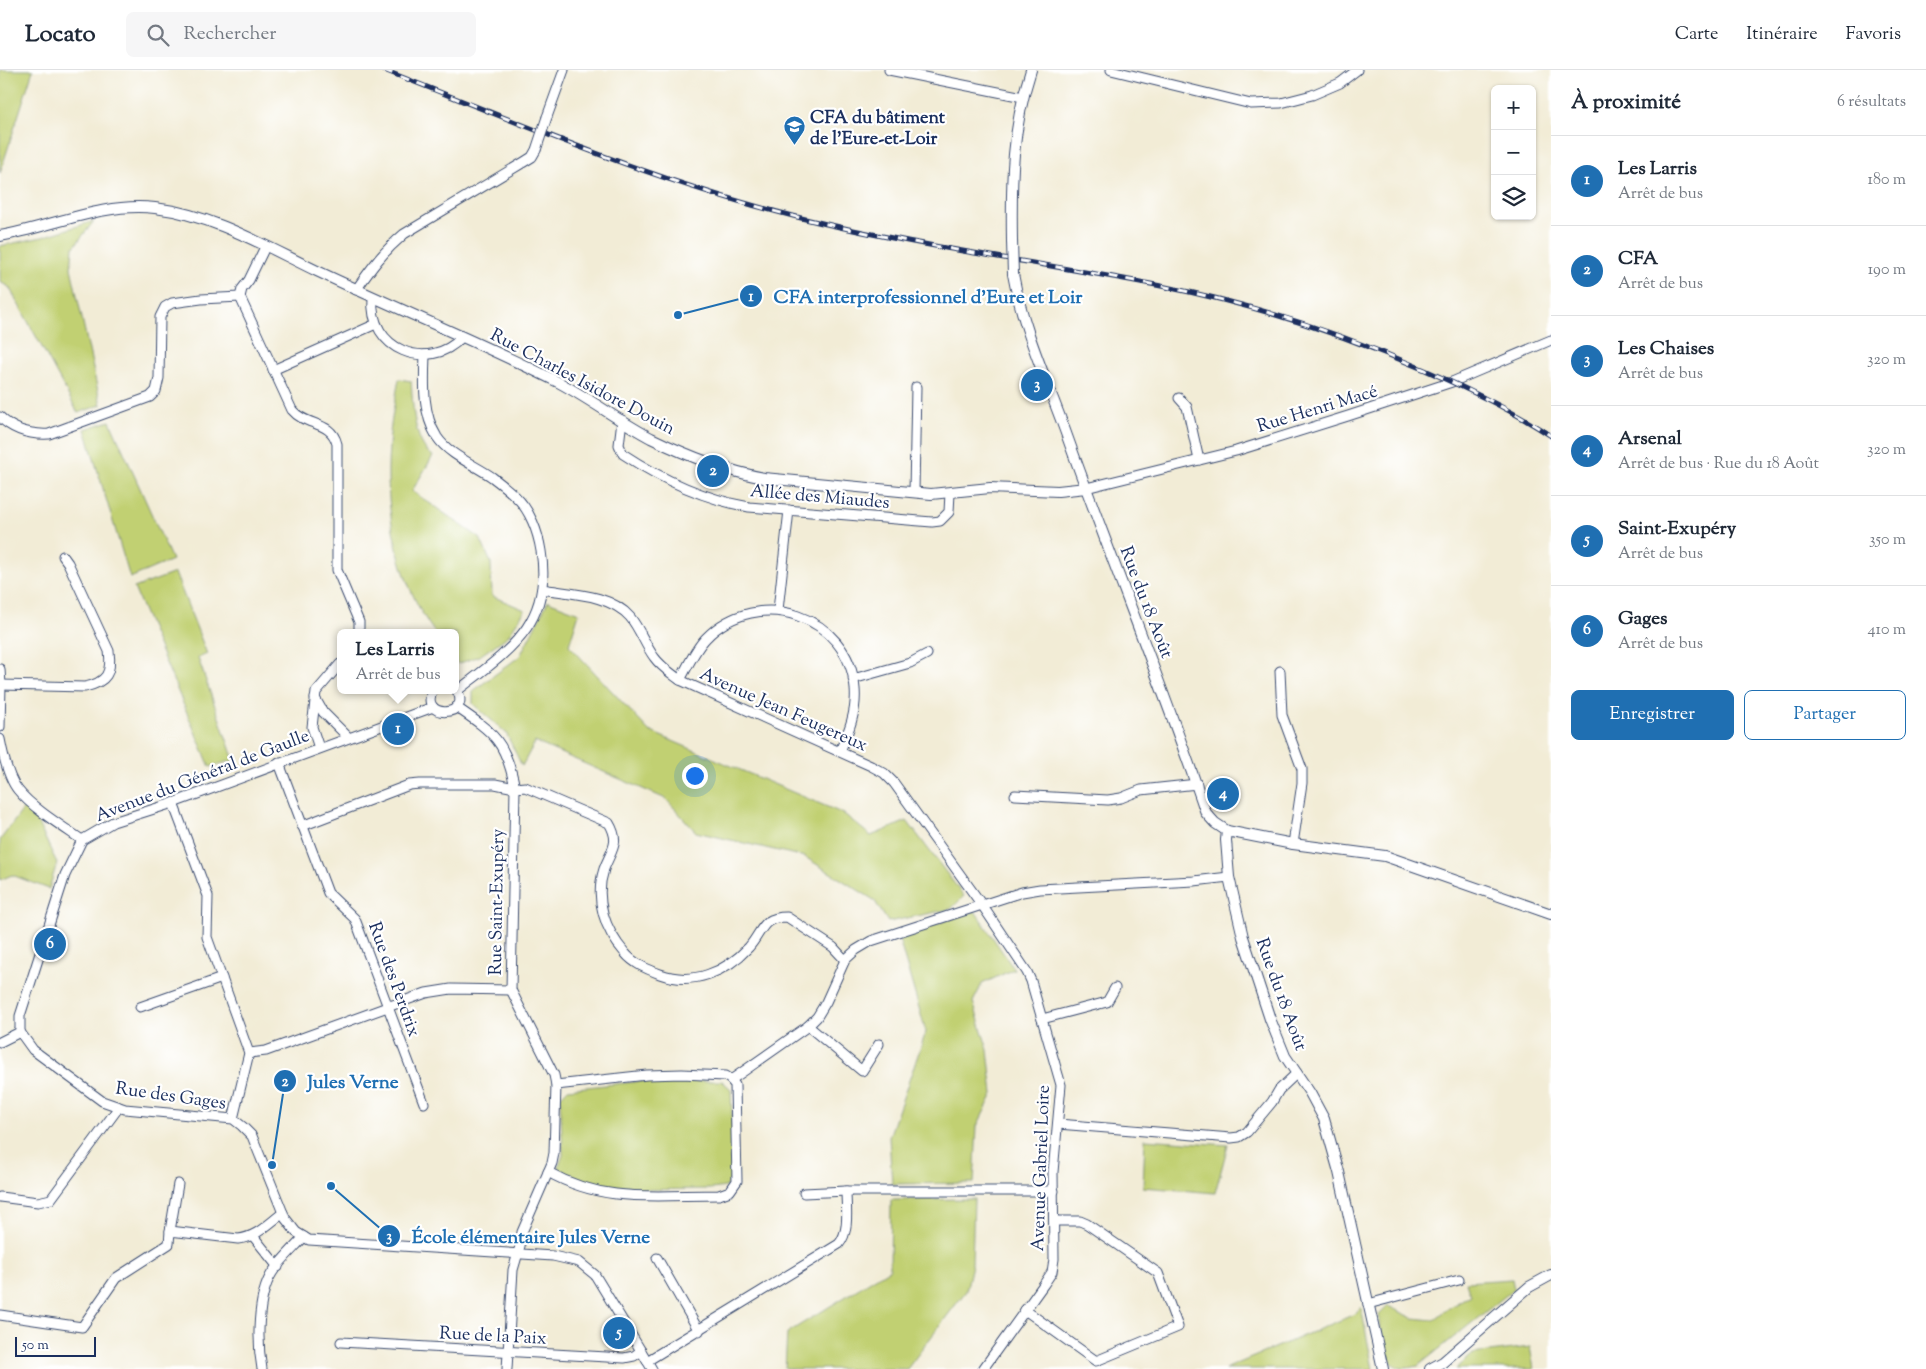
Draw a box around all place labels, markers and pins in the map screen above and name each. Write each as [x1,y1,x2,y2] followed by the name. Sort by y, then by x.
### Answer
[810,106,946,153] place label: CFA du bâtiment de l'Eure-et-Loir
[782,115,806,146] school or university icon: CFA du bâtiment de l'Eure-et-Loir
[738,279,1092,313] callout: CFA interprofessionnel d'Eure et Loir
[1021,366,1053,404] pin: 3
[697,452,729,490] pin: 2
[382,710,414,748] pin: 1
[1207,775,1239,813] pin: 4
[34,925,66,963] pin: 6
[272,1064,409,1098] callout: Jules Verne
[377,1219,660,1253] callout: École élémentaire Jules Verne
[603,1314,635,1352] pin: 5

